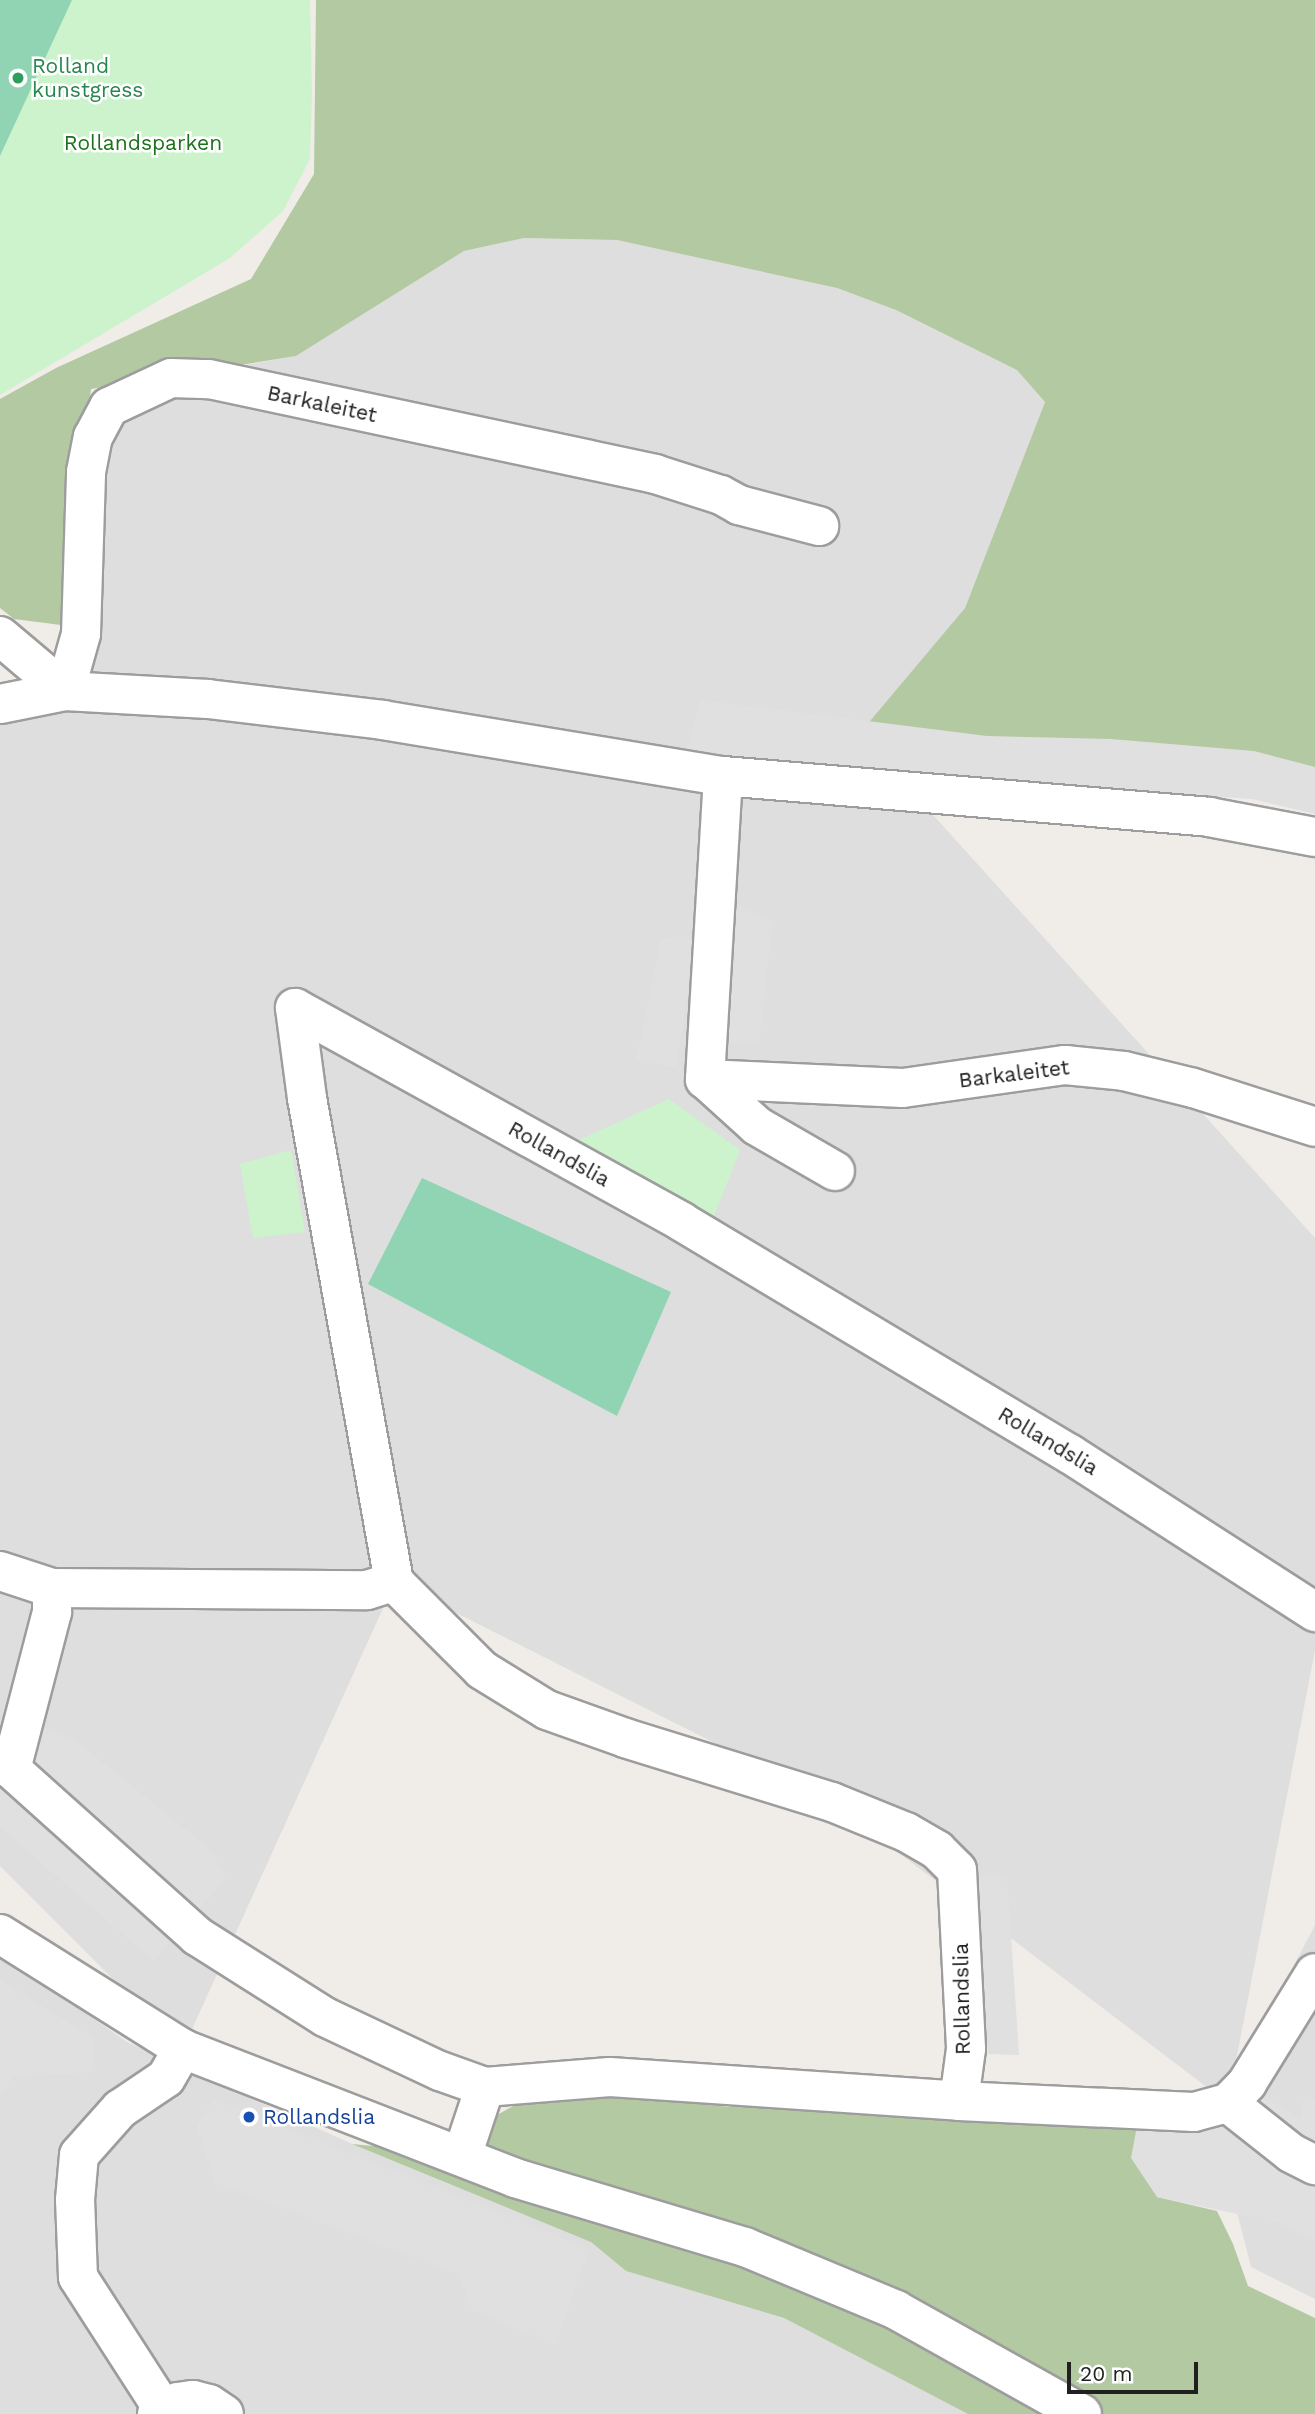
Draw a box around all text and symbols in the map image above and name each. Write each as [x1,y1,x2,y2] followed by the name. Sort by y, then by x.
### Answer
[32,53,143,103] place label: Rolland kunstgress
[10,70,26,86] marker: Rolland kunstgress
[64,130,222,156] park label: Rollandsparken
[265,380,379,428] street label: Barkaleitet
[957,1055,1071,1093] street label: Barkaleitet
[504,1116,614,1192] street label: Rollandslia
[993,1401,1103,1481] street label: Rollandslia
[948,1943,976,2055] street label: Rollandslia
[263,2104,375,2130] place label: Rollandslia
[241,2109,257,2125] marker: Rollandslia
[1070,2348,1201,2392] scale bar
[1080,2361,1132,2386] text: 20 m

